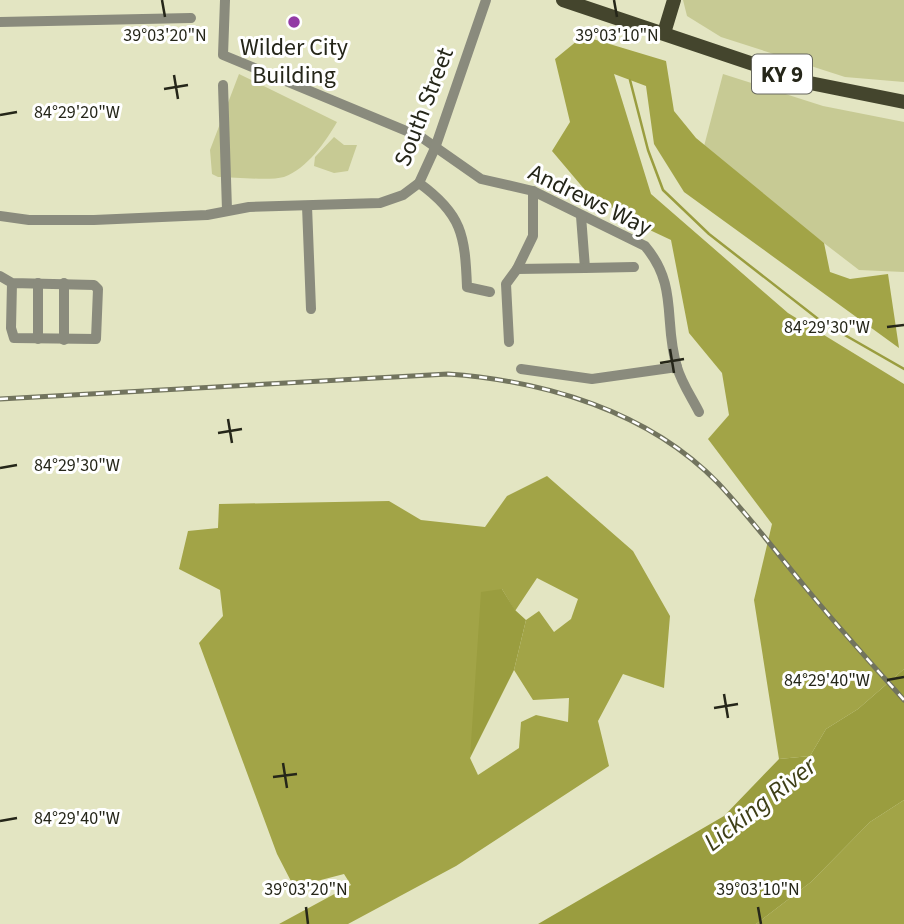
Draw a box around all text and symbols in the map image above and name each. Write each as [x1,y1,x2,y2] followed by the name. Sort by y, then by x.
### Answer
[286,14,302,30] marker: Wilder City Building
[123,23,207,48] text: 39°03'20"N
[575,23,659,48] text: 39°03'10"N
[240,30,348,93] place label: Wilder City Building
[385,42,463,172] street label: South Street
[752,54,812,94] road number: KY 9
[34,100,120,125] text: 84°29'20"W
[522,155,658,245] street label: Andrews Way
[784,315,870,340] text: 84°29'30"W
[34,453,120,478] text: 84°29'30"W
[784,668,870,693] text: 84°29'40"W
[696,747,825,860] water label: Licking River
[34,806,120,831] text: 84°29'40"W
[264,877,348,902] text: 39°03'20"N
[716,877,800,902] text: 39°03'10"N

